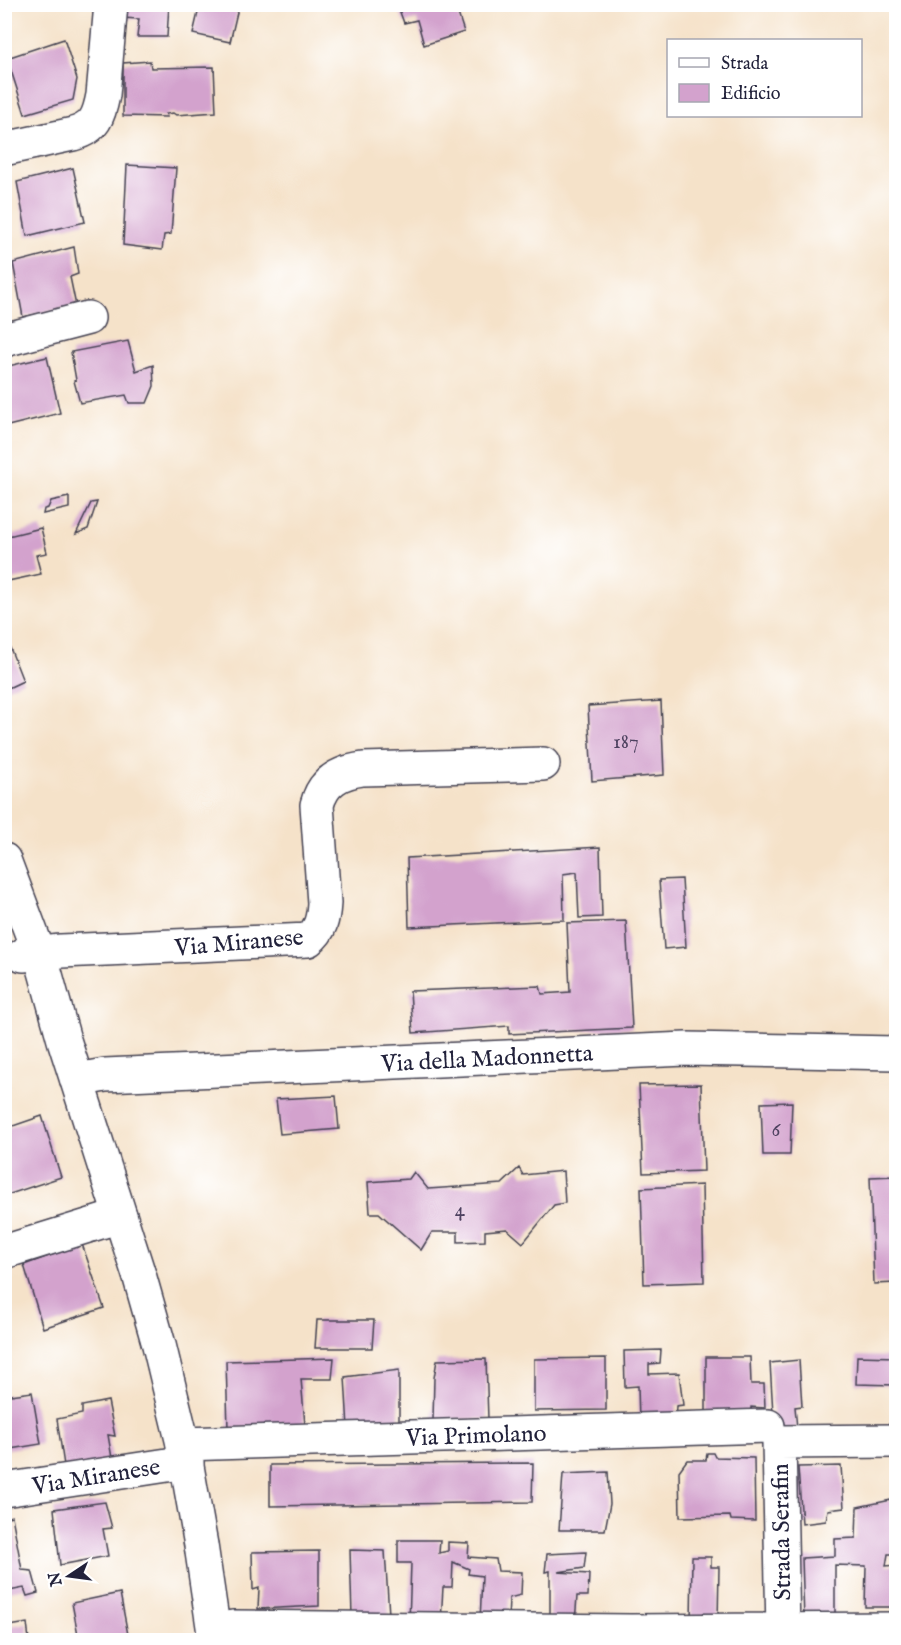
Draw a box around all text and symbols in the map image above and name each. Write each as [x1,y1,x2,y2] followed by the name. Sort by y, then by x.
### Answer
[667,39,862,117] legend
[721,53,768,76] text: Strada
[721,83,781,106] text: Edificio
[613,729,639,756] house number: 187
[172,922,305,965] street label: Via Miranese
[379,1038,595,1081] street label: Via della Madonnetta
[772,1117,782,1144] house number: 6
[455,1197,466,1224] house number: 4
[404,1419,547,1454] street label: Via Primolano
[29,1452,162,1503] street label: Via Miranese
[766,1463,799,1601] street label: Strada Serafin
[39,1546,99,1606] north arrow
[45,1570,68,1589] text: N

